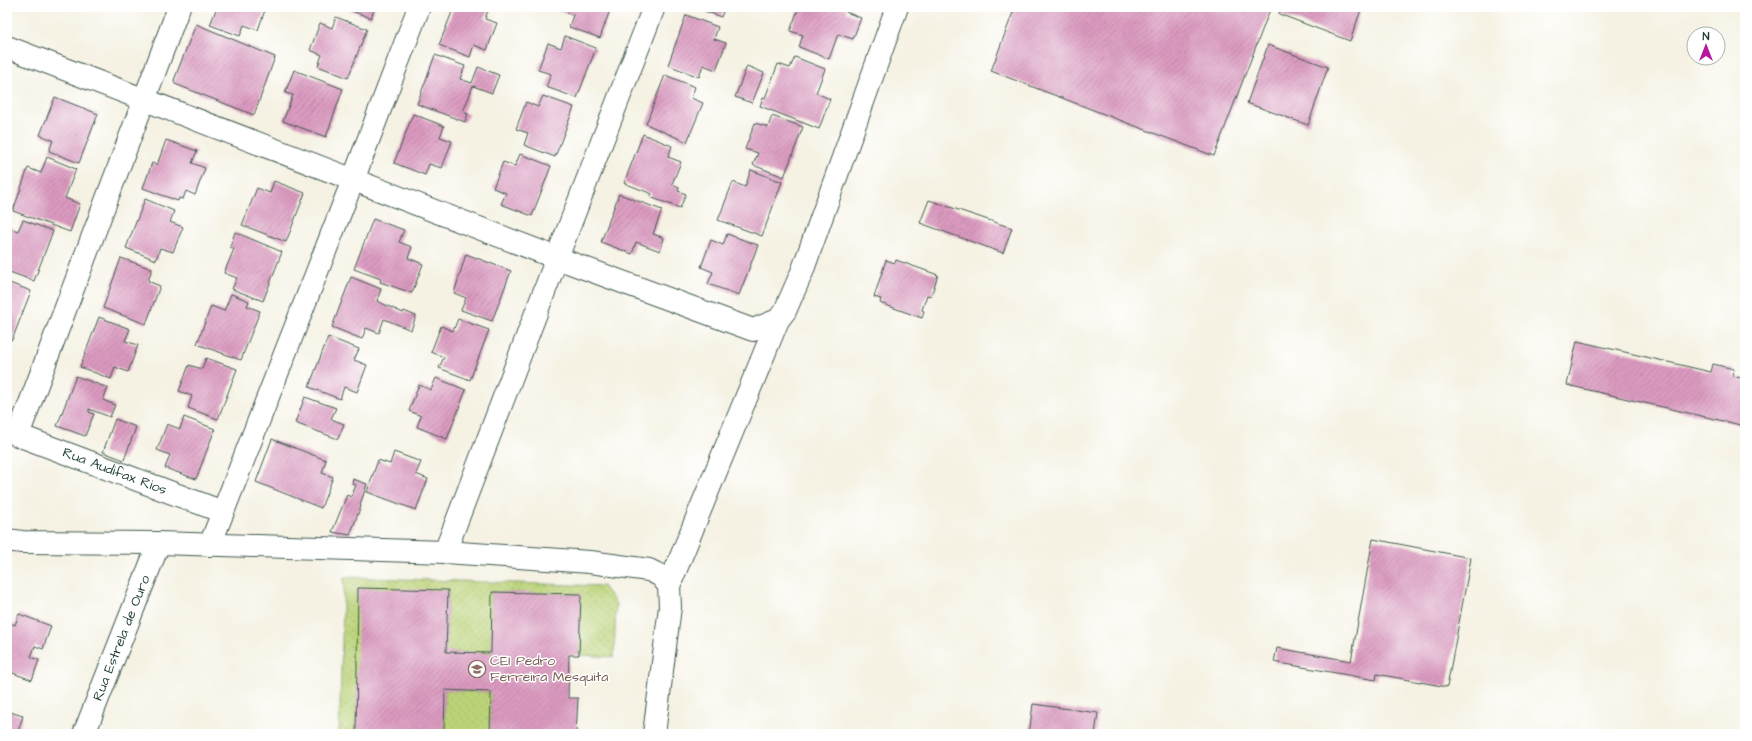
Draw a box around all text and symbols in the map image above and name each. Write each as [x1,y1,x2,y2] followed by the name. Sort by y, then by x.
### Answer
[1686,26,1726,66] north arrow
[1703,29,1710,44] text: N
[60,443,170,500] street label: Rua Audifax Rios
[88,572,155,704] street label: Rua Estrela de Ouro
[490,651,608,687] place label: CEI Pedro Ferreira Mesquita
[467,659,487,679] school or university icon: CEI Pedro Ferreira Mesquita

